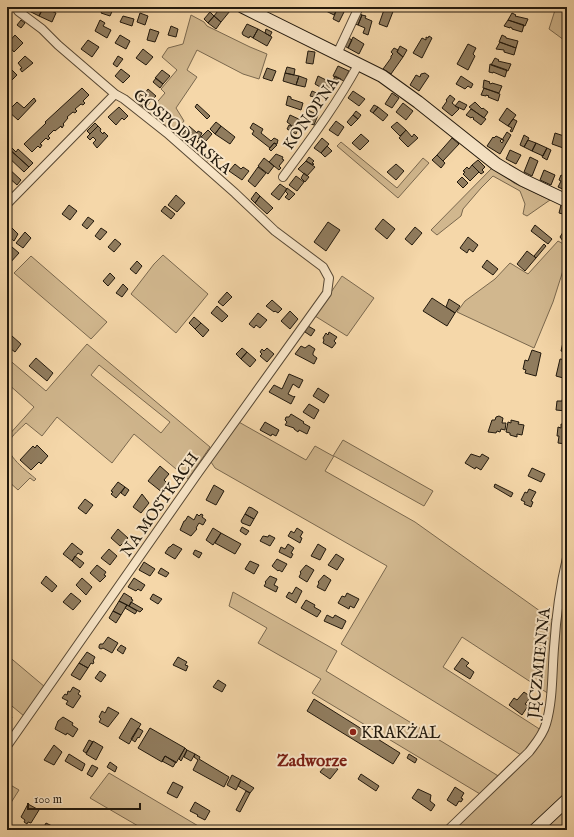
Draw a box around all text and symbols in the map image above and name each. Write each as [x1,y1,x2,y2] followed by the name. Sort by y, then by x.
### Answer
[279,73,345,155] street label: KONOPNA
[128,85,236,180] street label: GOSPODARSKA
[117,449,204,561] street label: NA MOSTKACH
[524,606,556,722] street label: JĘCZMIENNA
[361,722,441,744] place label: KRAKŻAL
[348,727,358,737] marker: KRAKŻAL
[277,751,347,772] district label: Zadworze
[28,785,140,811] scale bar
[34,792,62,807] text: 100 m

